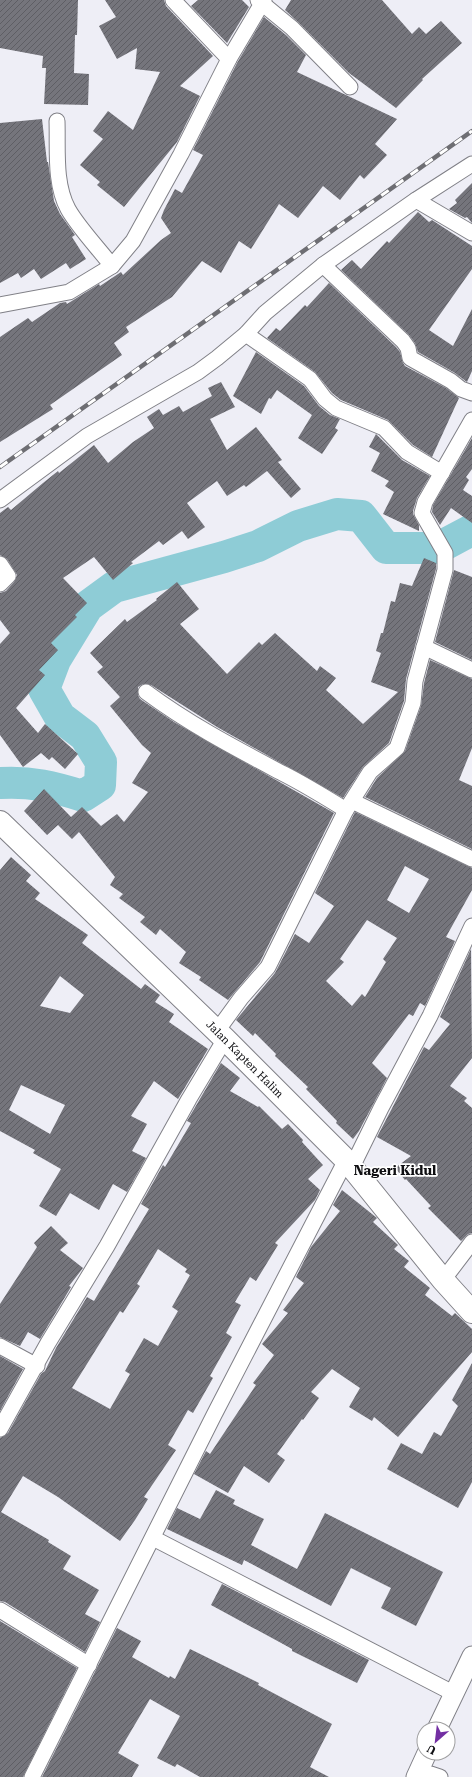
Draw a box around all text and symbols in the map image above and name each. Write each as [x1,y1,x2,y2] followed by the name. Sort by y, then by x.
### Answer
[203,1018,286,1101] street label: Jalan Kapten Halim
[354,1163,437,1178] district label: Nageri Kidul
[416,1721,456,1761] north arrow
[424,1741,438,1757] text: U

